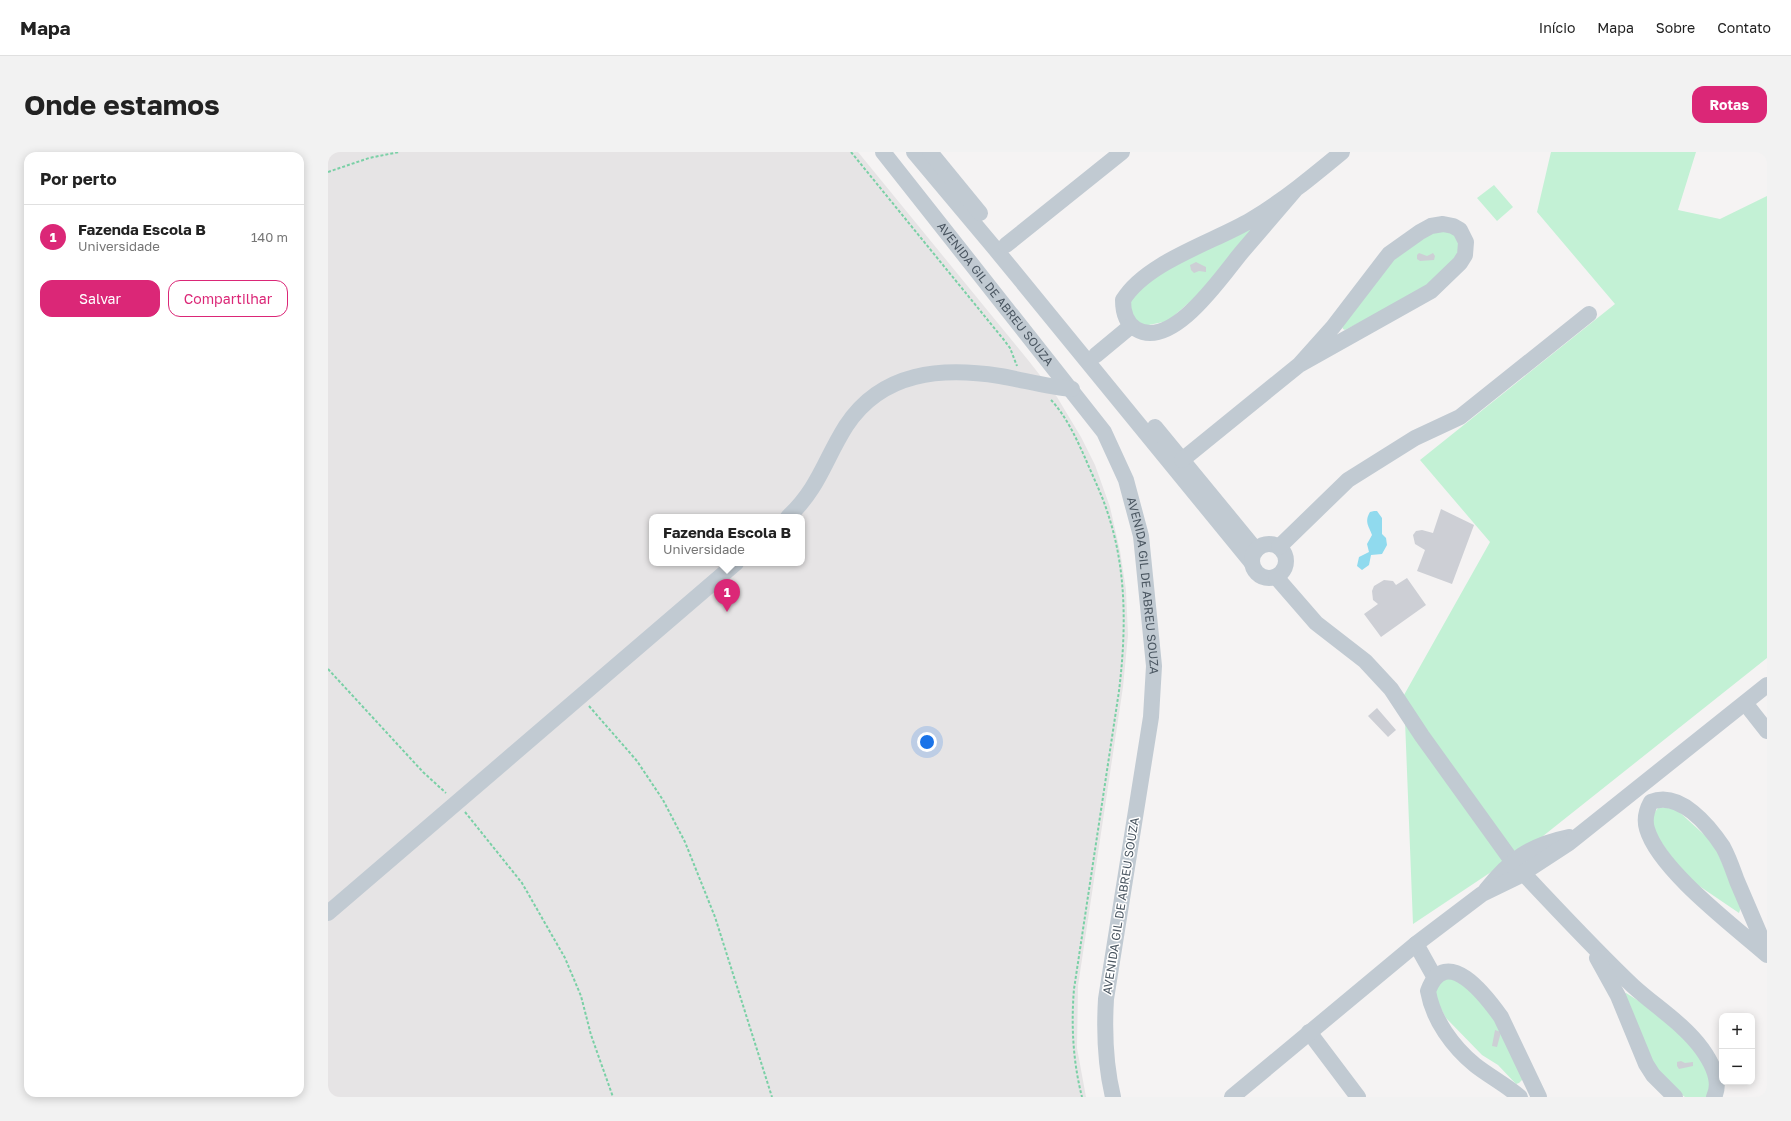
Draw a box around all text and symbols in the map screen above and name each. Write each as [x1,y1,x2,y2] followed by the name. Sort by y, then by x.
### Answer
[20,16,71,39] text: Mapa
[1539,19,1575,36] text: Início
[1597,19,1634,36] text: Mapa
[1656,19,1695,36] text: Sobre
[1717,19,1771,36] text: Contato
[1692,86,1767,123] button: Rotas
[24,88,220,121] text: Onde estamos
[40,168,117,189] text: Por perto
[934,219,1057,369] street label: AVENIDA GIL DE ABREU SOUZA
[78,220,206,238] text: Fazenda Escola B
[50,229,56,245] text: 1
[251,229,288,245] text: 140 m
[78,238,160,254] text: Universidade
[40,280,160,317] button: Salvar
[168,280,288,317] button: Compartilhar
[1124,495,1162,675] street label: AVENIDA GIL DE ABREU SOUZA
[649,514,805,566] popup
[663,523,791,541] text: Fazenda Escola B
[663,541,745,557] text: Universidade
[714,579,740,612] pin: 1
[917,732,937,752] your location
[1099,816,1142,996] street label: AVENIDA GIL DE ABREU SOUZA
[1719,1013,1755,1085] map controls
[1719,1013,1755,1049] button: +
[1719,1049,1755,1085] button: −

